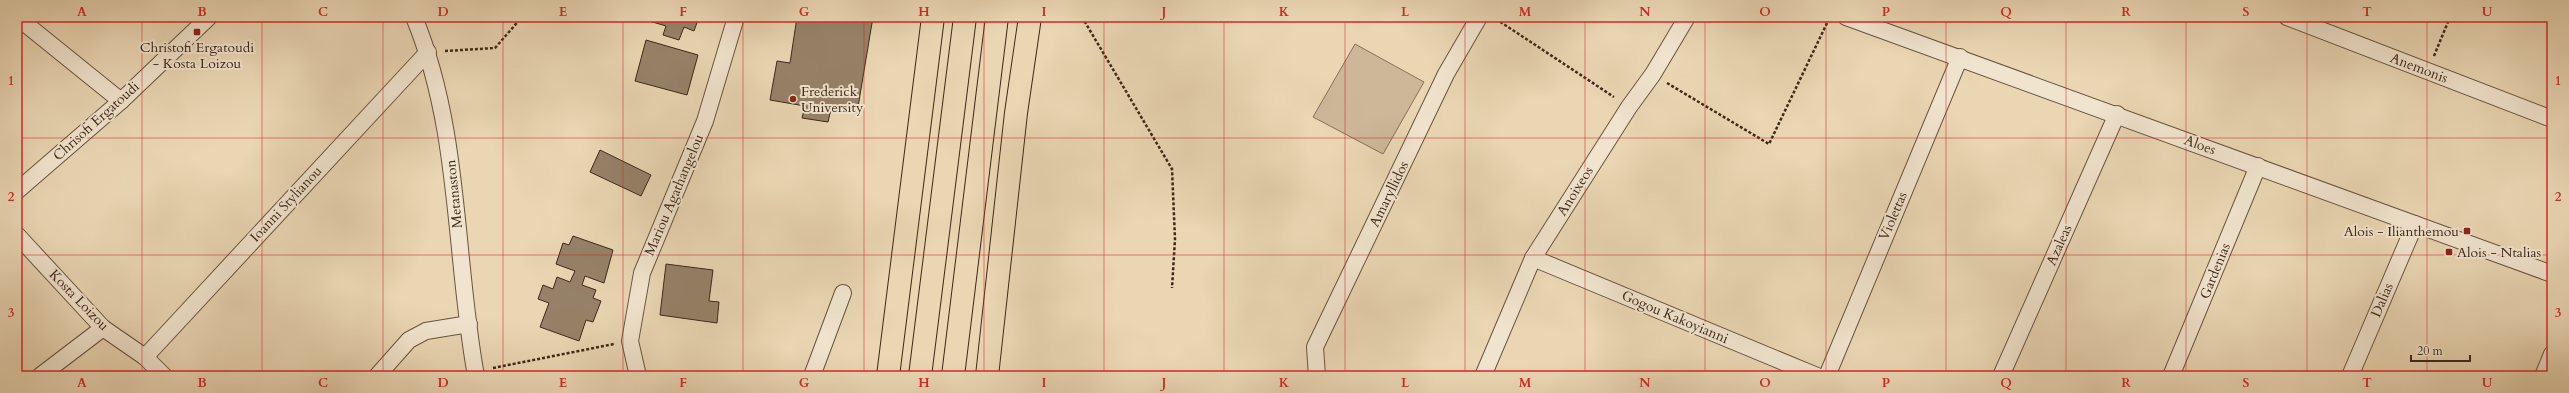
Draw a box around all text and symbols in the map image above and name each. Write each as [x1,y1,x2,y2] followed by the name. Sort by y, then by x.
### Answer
[77,3,87,21] text: A
[197,3,207,21] text: B
[318,3,328,21] text: C
[437,3,449,21] text: D
[559,3,567,21] text: E
[679,3,687,21] text: F
[799,3,810,21] text: G
[918,3,930,21] text: H
[1041,3,1047,21] text: I
[1160,3,1167,21] text: J
[1279,3,1290,21] text: K
[1401,3,1410,21] text: L
[1519,3,1532,21] text: M
[1639,3,1651,21] text: N
[1759,3,1771,21] text: O
[1882,3,1890,21] text: P
[2000,3,2012,21] text: Q
[2121,3,2131,21] text: R
[2243,3,2250,21] text: S
[2362,3,2372,21] text: T
[2482,3,2493,21] text: U
[192,27,202,37] marker: Christofi Ergatoudi - Kosta Loizou
[140,38,254,73] place label: Christofi Ergatoudi - Kosta Loizou
[2387,48,2451,88] street label: Anemonis
[8,72,14,90] text: 1
[2555,72,2561,90] text: 1
[49,77,143,165] street label: Chrisofi Ergatoudi
[801,82,864,117] place label: Frederick University
[788,94,798,104] marker: Frederick University
[640,131,708,259] street label: Mariou Agathangelou
[2182,131,2219,160] street label: Aloes
[1365,158,1413,230] street label: Amaryllidos
[441,159,467,229] street label: Metanaston
[246,162,326,246] street label: Ioanni Stylianou
[1552,162,1598,219] street label: Anoixeos
[8,188,15,206] text: 2
[1874,188,1912,243] street label: Violettas
[2555,188,2562,206] text: 2
[2042,221,2077,268] street label: Azaleas
[2344,222,2459,241] place label: Alois - Ilianthemou
[2462,226,2472,236] marker: Alois - Ilianthemou
[2195,240,2235,302] street label: Gardenias
[2457,243,2541,262] place label: Alois - Ntalias
[2444,247,2454,257] marker: Alois - Ntalias
[45,265,113,335] street label: Kosta Loizou
[2366,280,2398,320] street label: Dalias
[1619,286,1731,348] street label: Gogou Kakoyianni
[8,304,15,322] text: 3
[2555,304,2562,322] text: 3
[2411,337,2470,363] scale bar
[2417,343,2444,359] text: 20 m
[77,374,87,392] text: A
[197,374,207,392] text: B
[318,374,328,392] text: C
[437,374,449,392] text: D
[559,374,567,392] text: E
[679,374,687,392] text: F
[799,374,810,392] text: G
[918,374,930,392] text: H
[1041,374,1047,392] text: I
[1160,374,1167,392] text: J
[1279,374,1290,392] text: K
[1401,374,1410,392] text: L
[1519,374,1532,392] text: M
[1639,374,1651,392] text: N
[1759,374,1771,392] text: O
[1882,374,1890,392] text: P
[2000,374,2012,392] text: Q
[2121,374,2131,392] text: R
[2243,374,2250,392] text: S
[2362,374,2372,392] text: T
[2482,374,2493,392] text: U

